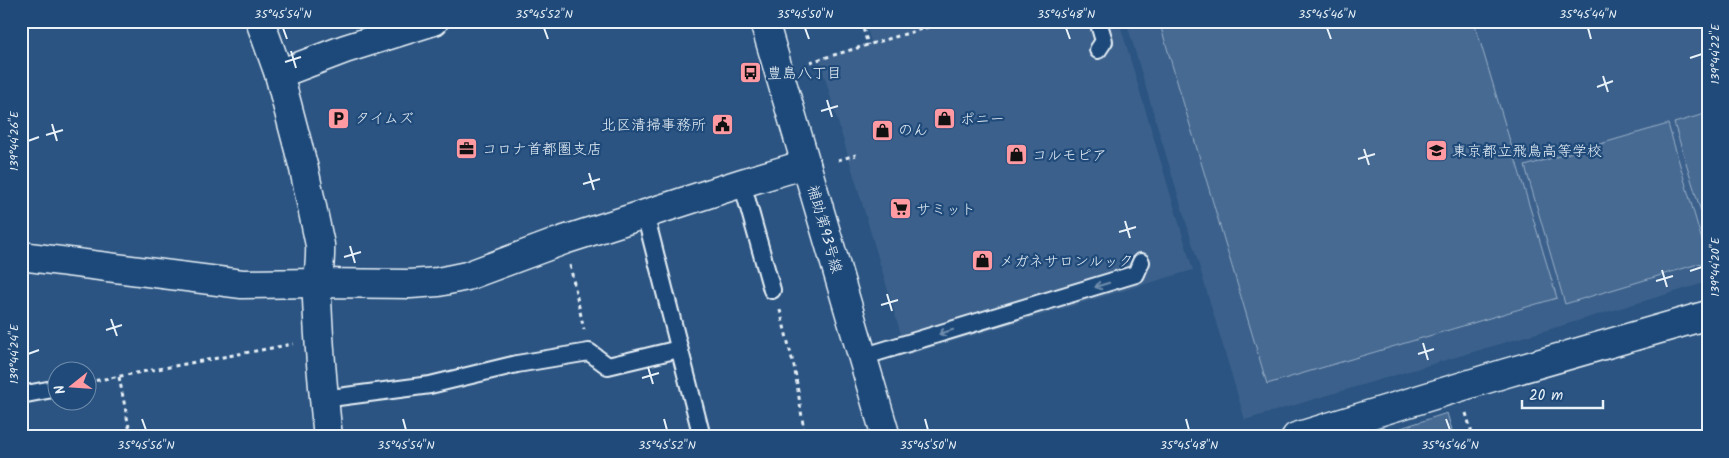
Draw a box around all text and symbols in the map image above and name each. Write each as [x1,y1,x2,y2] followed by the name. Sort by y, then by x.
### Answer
[254,5,312,24] text: 35°45'54"N
[515,5,573,24] text: 35°45'52"N
[777,5,833,24] text: 35°45'50"N
[1037,5,1095,24] text: 35°45'48"N
[1298,5,1356,24] text: 35°45'46"N
[1559,5,1617,24] text: 35°45'44"N
[1706,23,1725,84] text: 139°44'22"E
[739,61,763,85] bus stop icon: 豊島八丁目
[767,62,842,86] place label: 豊島八丁目
[327,106,351,130] parking icon: タイムズ
[355,107,414,131] place label: タイムズ
[932,107,956,131] shop icon: ポニー
[960,108,1005,132] place label: ポニー
[5,110,24,171] text: 139°44'26"E
[710,113,734,137] public building icon: 北区清掃事務所
[601,114,706,138] place label: 北区清掃事務所
[870,118,894,142] shop icon: のん
[898,119,928,143] place label: のん
[454,137,478,161] office icon: コロナ首都圏支店
[482,138,602,162] place label: コロナ首都圏支店
[1424,139,1448,163] school or university icon: 東京都立飛鳥高等学校
[1452,140,1602,164] place label: 東京都立飛鳥高等学校
[1004,143,1028,167] shop icon: コルモピア
[1032,144,1107,168] place label: コルモピア
[800,182,848,276] street label: 補助第93号線
[888,197,912,221] supermarket icon: サミット
[916,198,976,222] place label: サミット
[1706,236,1725,297] text: 139°44'20"E
[971,249,995,273] shop icon: メガネサロンルック
[999,250,1133,274] place label: メガネサロンルック
[1094,280,1110,290] one-way arrow
[5,323,24,384] text: 139°44'24"E
[939,327,955,337] one-way arrow
[48,360,98,410] north arrow
[1522,378,1603,410] scale bar
[49,382,72,397] text: N
[1529,384,1563,408] text: 20 m
[117,436,175,455] text: 35°45'56"N
[377,436,435,455] text: 35°45'54"N
[638,436,696,455] text: 35°45'52"N
[900,436,956,455] text: 35°45'50"N
[1160,436,1218,455] text: 35°45'48"N
[1421,436,1479,455] text: 35°45'46"N

